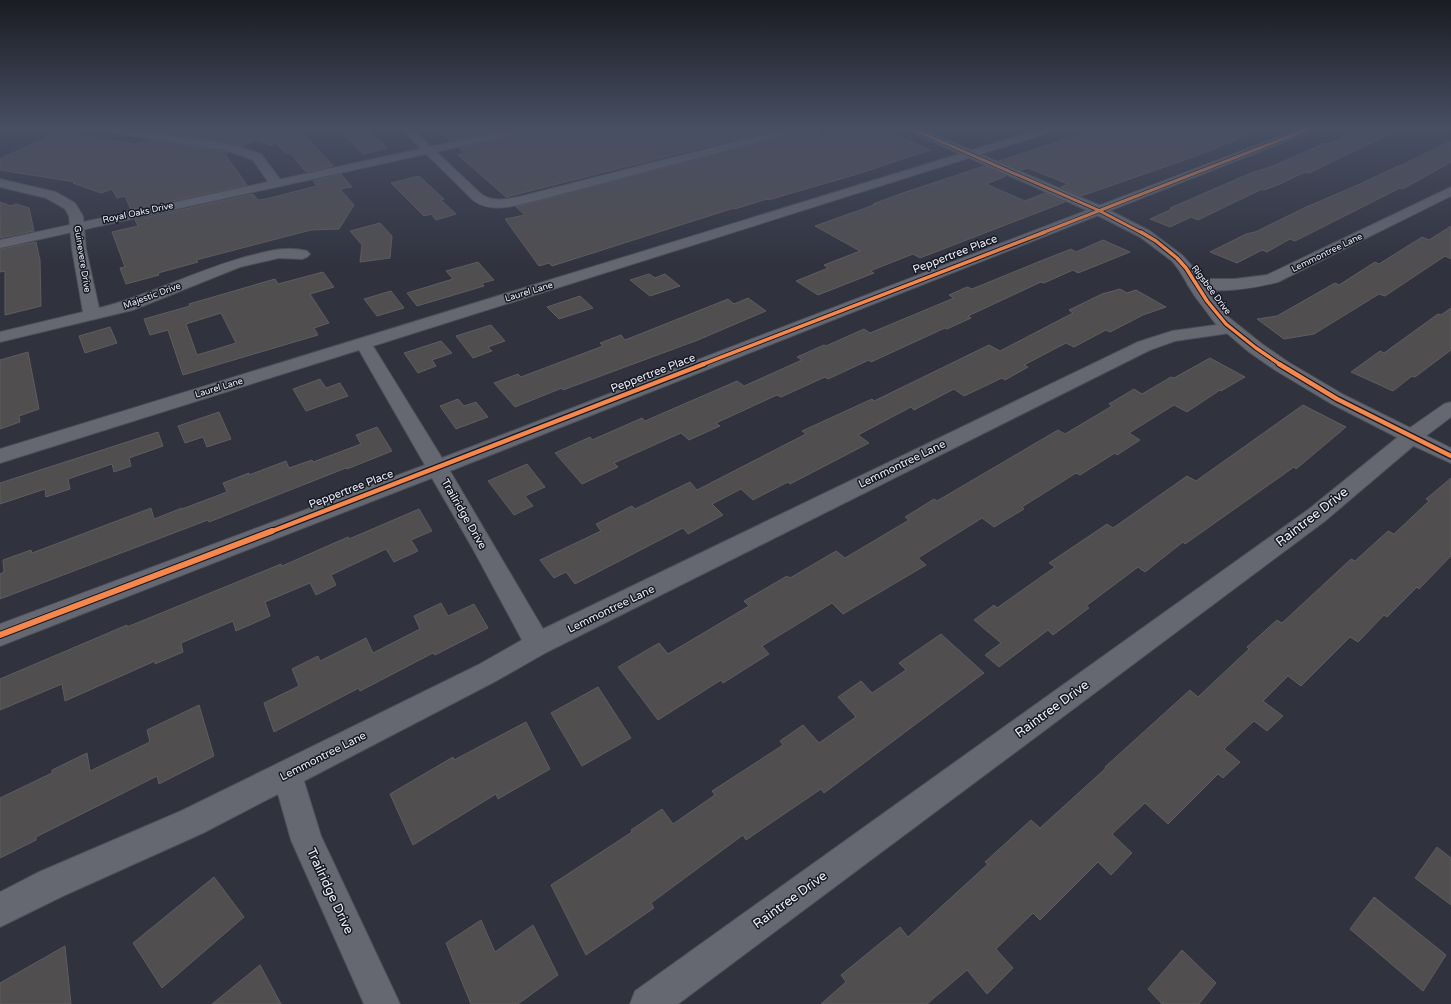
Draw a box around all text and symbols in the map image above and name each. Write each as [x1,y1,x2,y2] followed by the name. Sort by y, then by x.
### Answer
[102,200,174,226] street label: Royal Oaks Drive
[71,225,93,293] street label: Guinevere Drive
[1290,231,1364,275] street label: Lemmontree Lane
[911,232,999,276] street label: Peppertree Place
[1189,263,1233,317] street label: Rigsbee Drive
[504,280,554,304] street label: Laurel Lane
[122,281,182,311] street label: Majestic Drive
[609,351,697,395] street label: Peppertree Place
[194,376,244,400] street label: Laurel Lane
[856,437,948,491] street label: Lemmontree Lane
[307,467,395,511] street label: Peppertree Place
[439,477,489,551] street label: Trailridge Drive
[1273,484,1351,550] street label: Raintree Drive
[565,582,657,636] street label: Lemmontree Lane
[1012,677,1092,741] street label: Raintree Drive
[278,729,368,783] street label: Lemmontree Lane
[303,845,357,937] street label: Trailridge Drive
[750,868,830,932] street label: Raintree Drive

